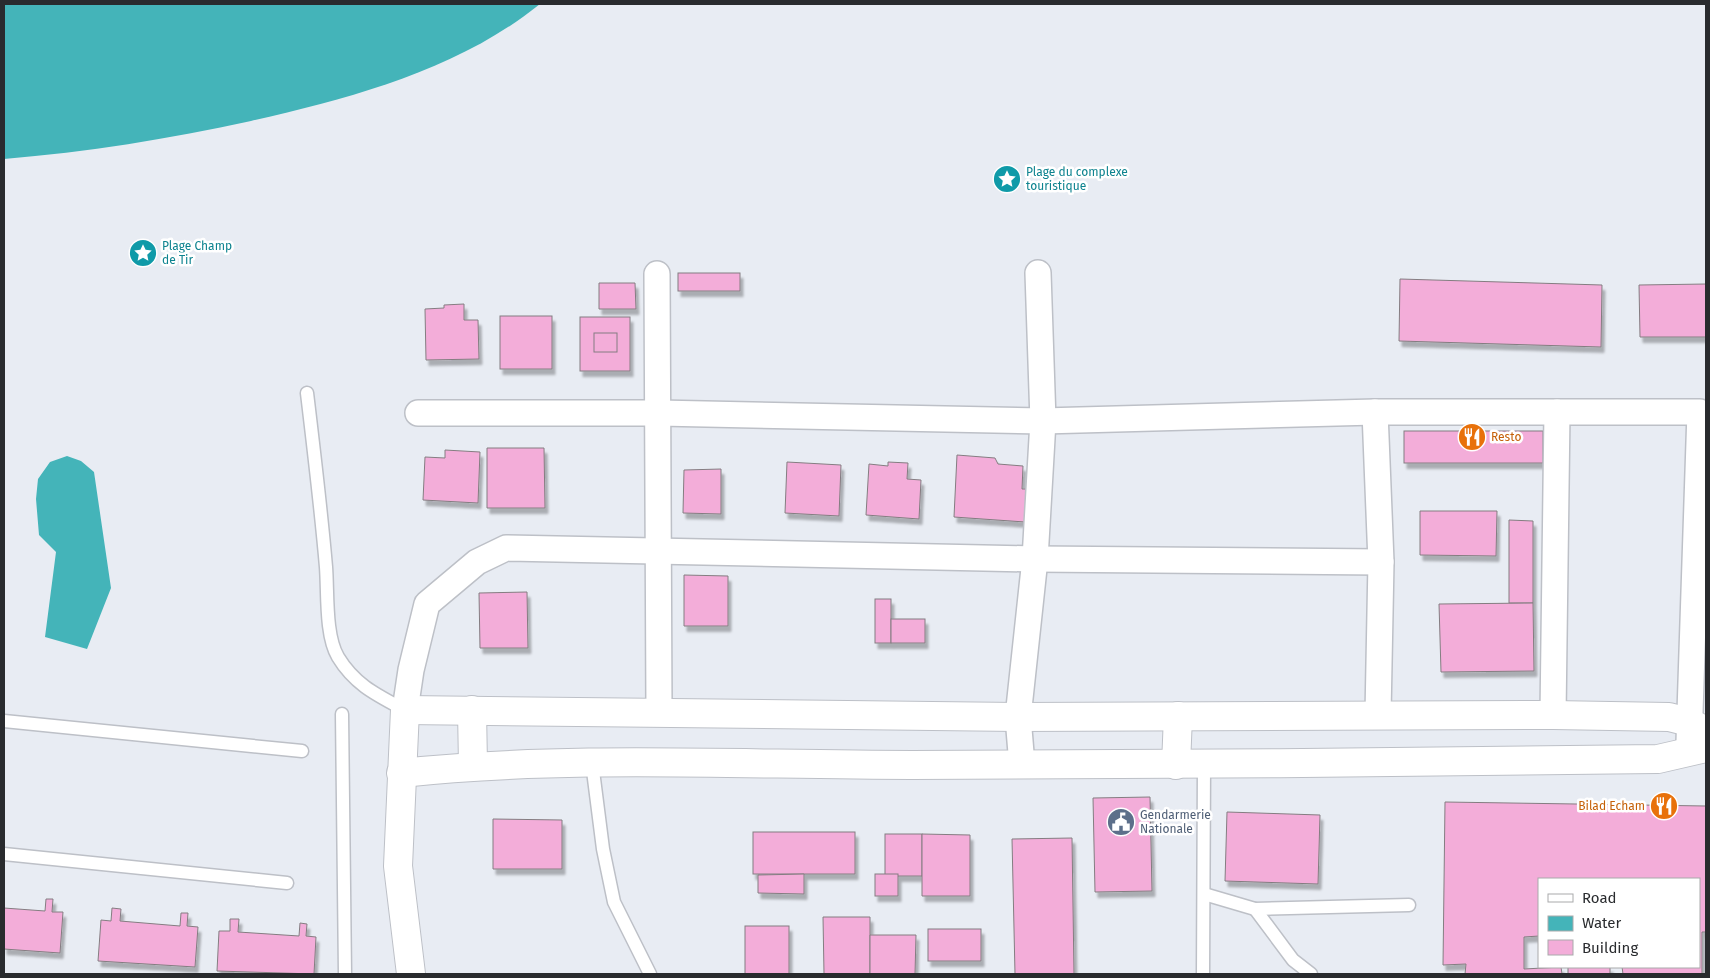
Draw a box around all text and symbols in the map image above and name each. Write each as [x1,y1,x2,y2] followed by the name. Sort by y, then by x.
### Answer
[992,164,1022,194] place icon: Plage du complexe touristique
[1026,165,1128,193] place label: Plage du complexe touristique
[128,238,158,268] place icon: Plage Champ de Tir
[162,239,232,267] place label: Plage Champ de Tir
[1457,422,1487,452] restaurant icon: Resto
[1491,430,1521,444] place label: Resto
[1649,791,1679,821] restaurant icon: Bilad Echam
[1578,799,1645,813] place label: Bilad Echam
[1106,807,1136,837] public building icon: Gendarmerie Nationale
[1140,808,1211,836] place label: Gendarmerie Nationale
[1538,878,1700,968] legend
[1582,889,1617,907] text: Road
[1582,914,1621,932] text: Water
[1582,939,1638,957] text: Building

